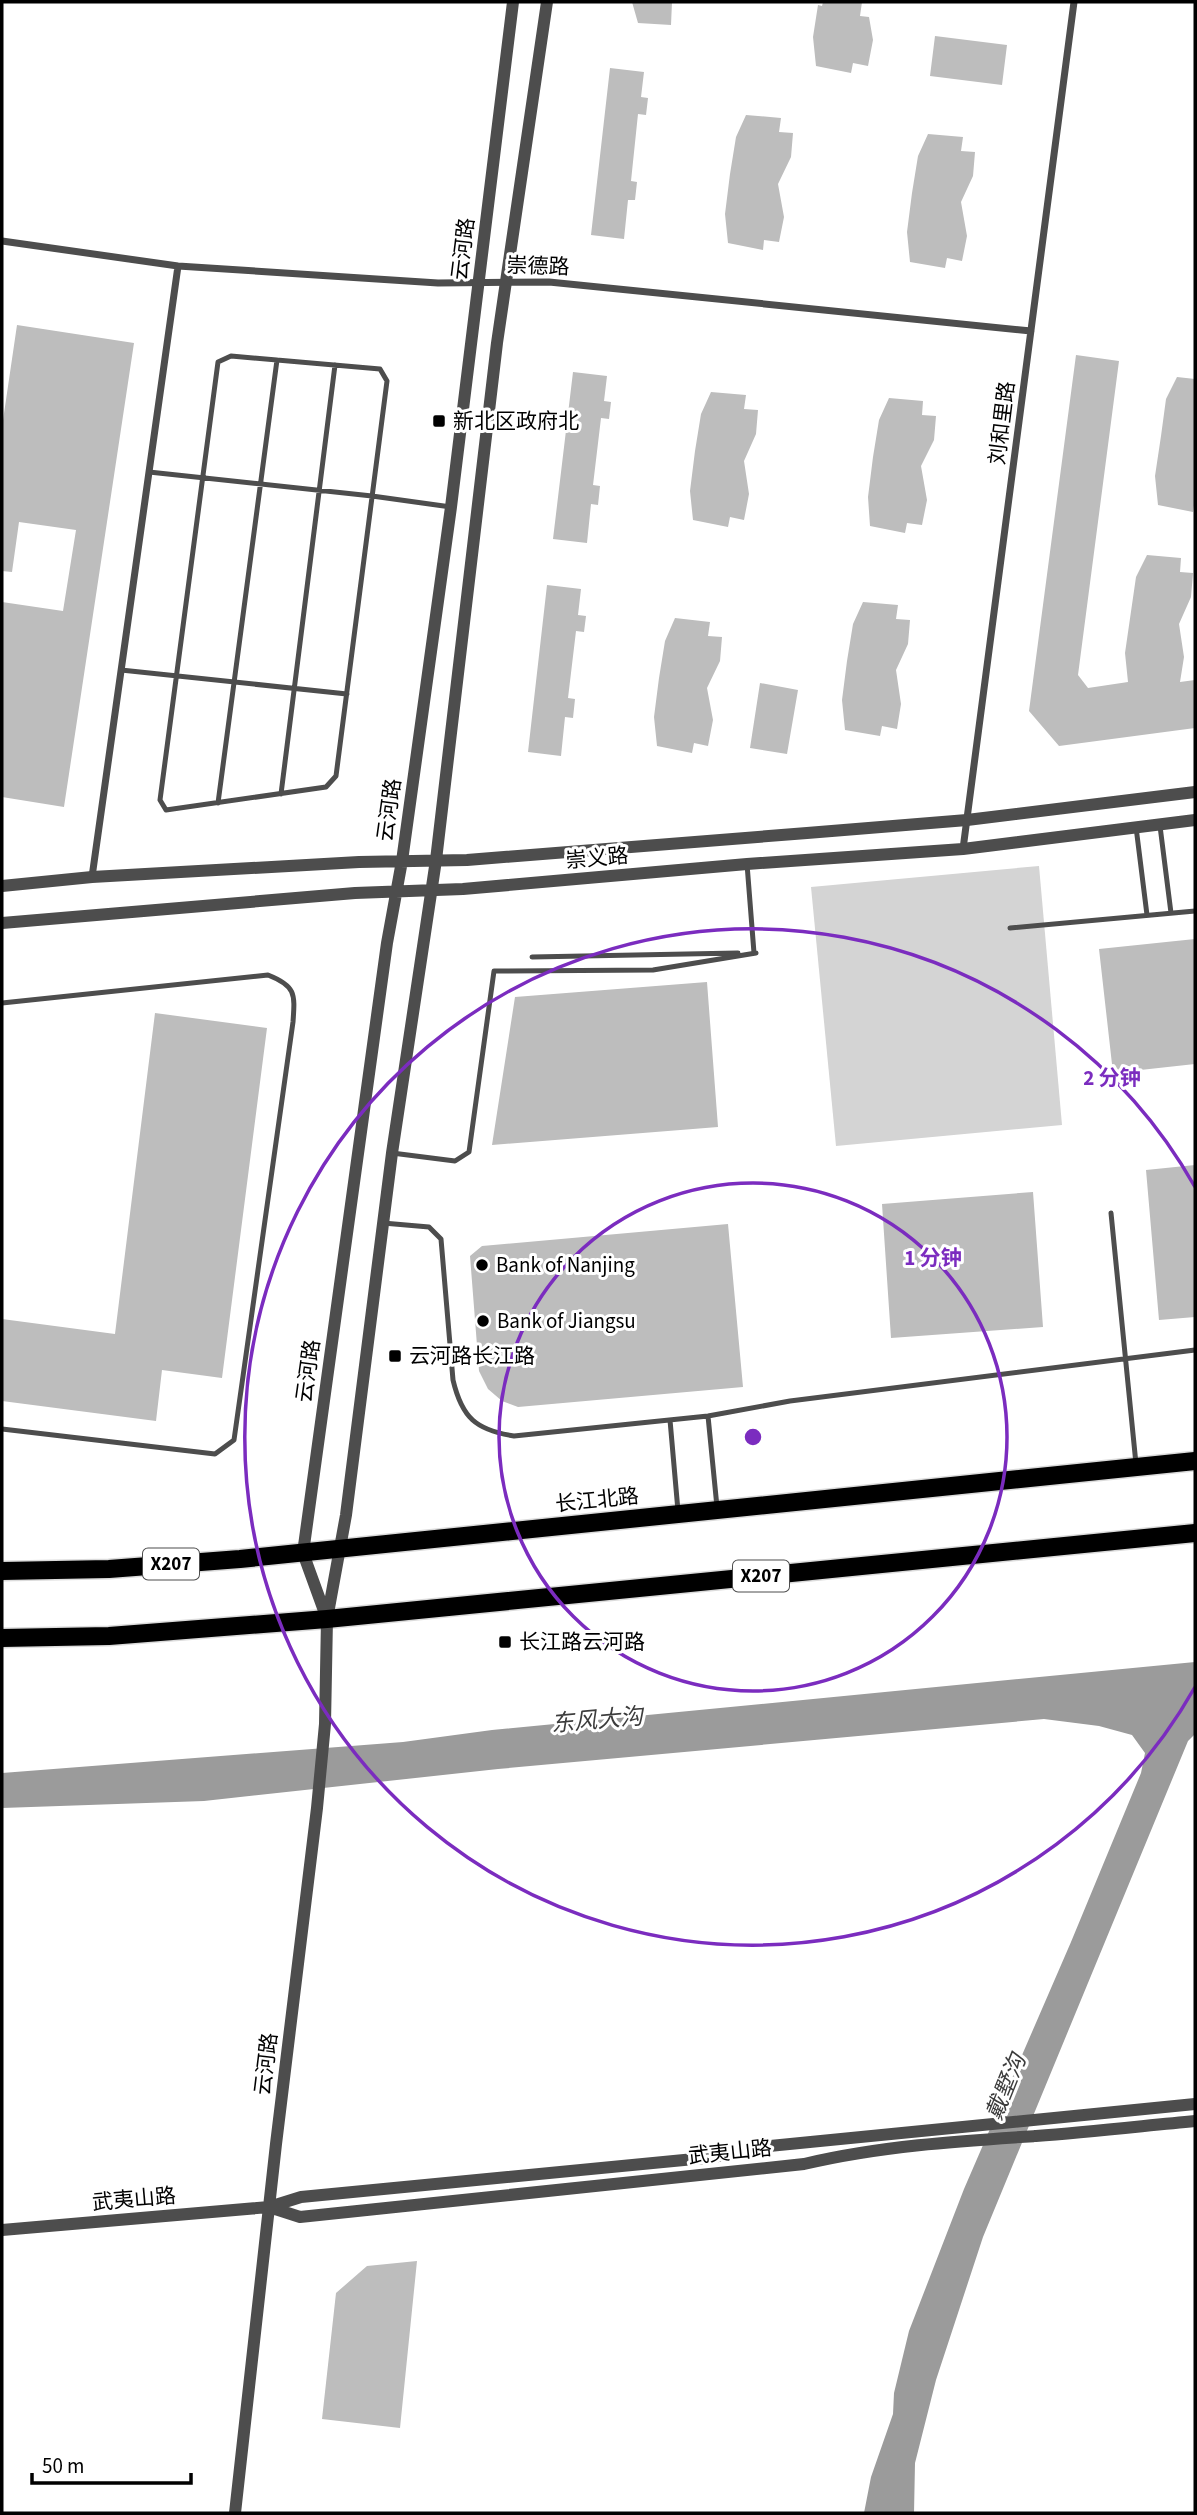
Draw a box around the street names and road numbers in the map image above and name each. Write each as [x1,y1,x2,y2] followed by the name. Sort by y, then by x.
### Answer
[444,216,482,282] street label: 云河路
[506,250,570,282] street label: 崇德路
[982,379,1022,467] street label: 刘和里路
[370,777,408,843] street label: 云河路
[564,840,630,876] street label: 崇义路
[289,1338,327,1404] street label: 云河路
[554,1481,640,1519] street label: 长江北路
[143,1548,199,1580] road number: X207
[733,1560,789,1592] road number: X207
[247,2031,285,2097] street label: 云河路
[687,2133,773,2171] street label: 武夷山路
[91,2180,177,2218] street label: 武夷山路

